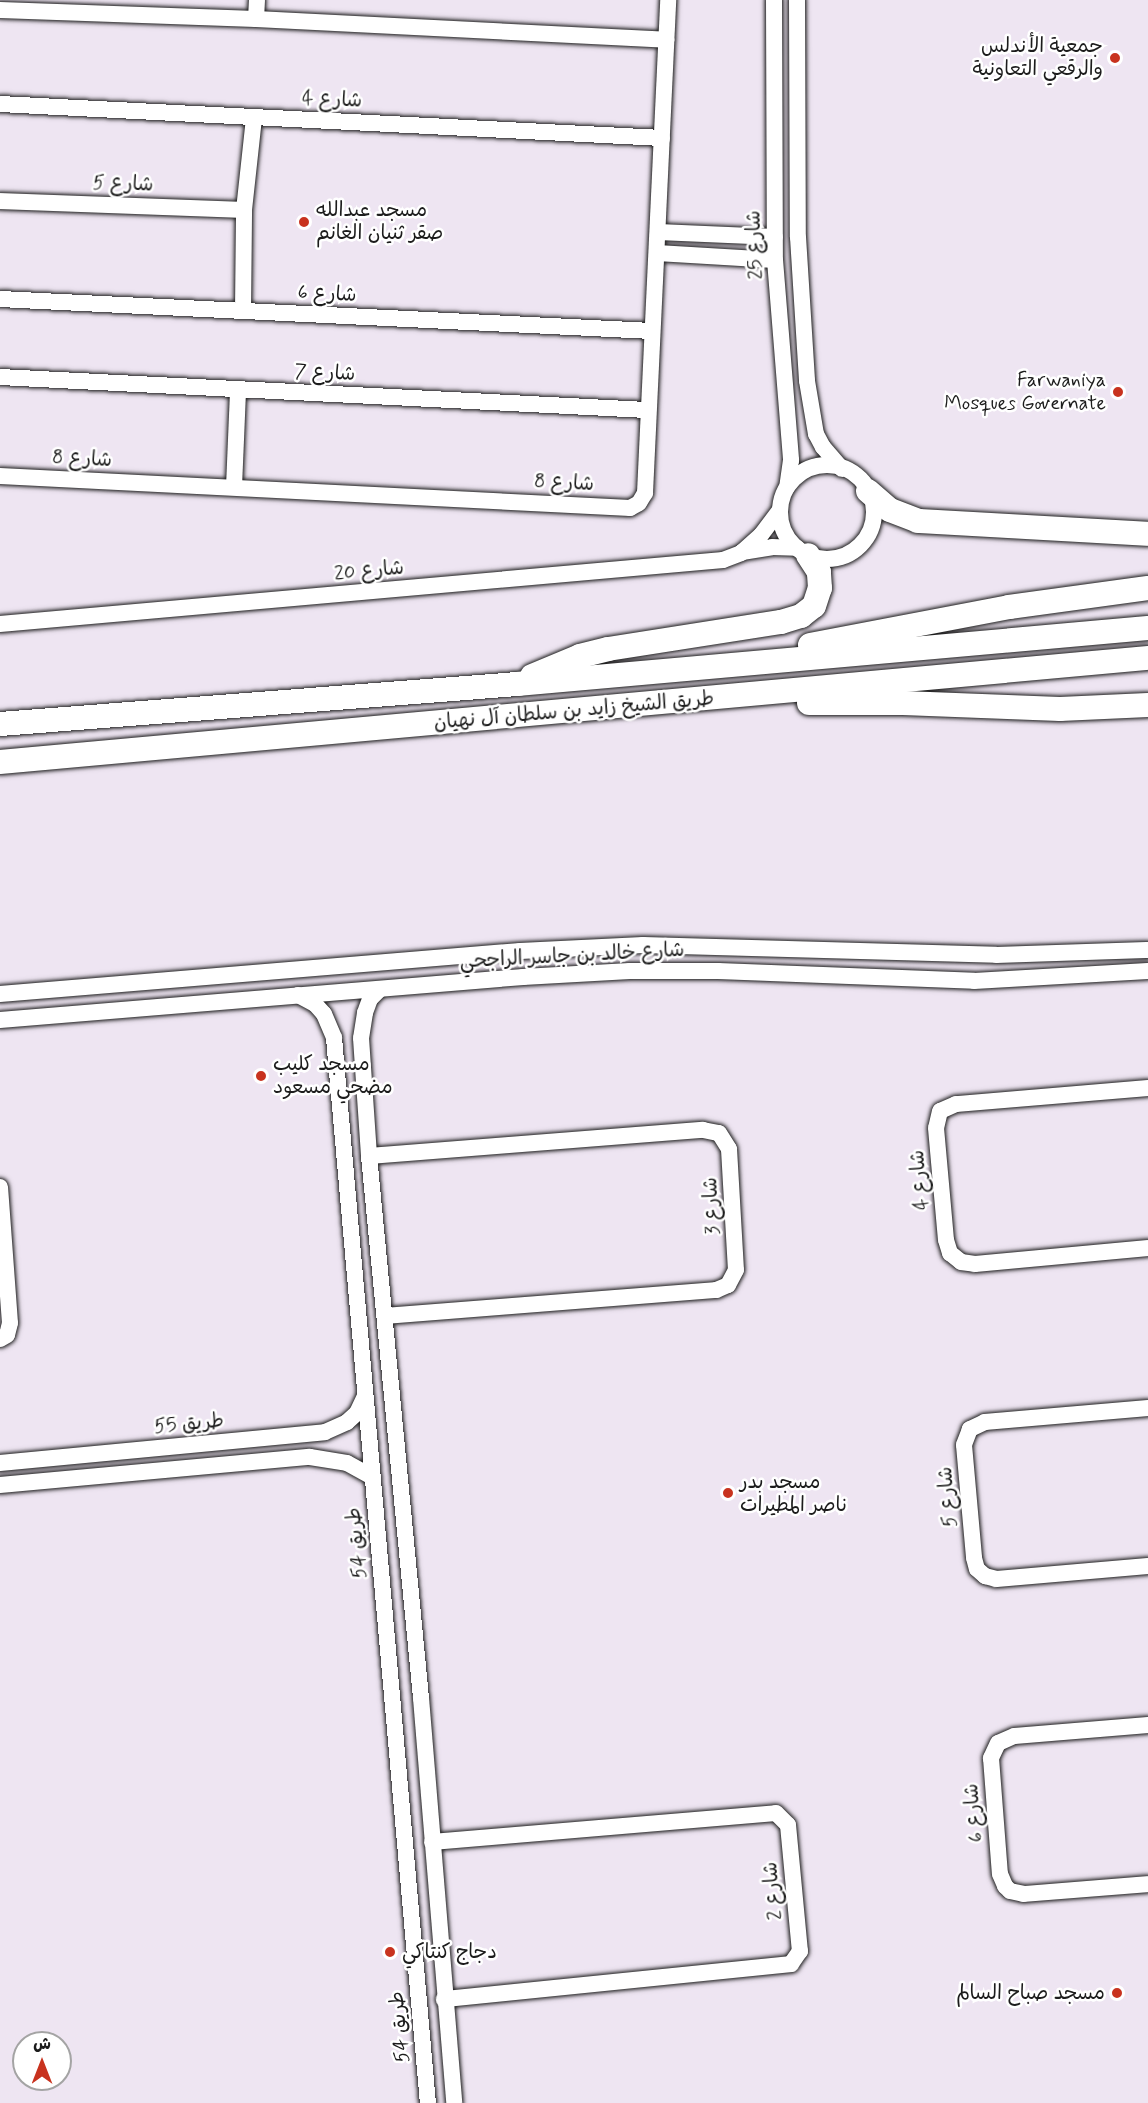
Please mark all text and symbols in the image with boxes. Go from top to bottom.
place label: جمعية الأندلس والرقعي التعاونية [972,34,1103,81]
marker: جمعية الأندلس والرقعي التعاونية [1108,51,1122,65]
street label: شارع 4 [301,87,363,113]
street label: شارع 5 [92,171,154,197]
place label: مسجد عبدالله صقر ثنيان الغانم [316,198,443,245]
street label: شارع 25 [742,210,768,280]
marker: مسجد عبدالله صقر ثنيان الغانم [297,215,311,229]
street label: شارع 6 [297,280,357,308]
street label: شارع 7 [294,359,356,387]
place label: Farwaniya Mosques Governate [944,368,1106,415]
marker: Farwaniya Mosques Governate [1111,385,1125,399]
street label: شارع 8 [51,445,113,473]
street label: شارع 8 [533,469,595,497]
street label: شارع 20 [333,556,405,586]
street label: طريق الشيخ زايد بن سلطان آل نهيان [433,687,715,735]
street label: شارع خالد بن جاسر الراجحي [459,938,685,974]
place label: مسجد كليب مضحي مسعود [273,1052,393,1099]
marker: مسجد كليب مضحي مسعود [254,1069,268,1083]
street label: شارع 4 [905,1149,935,1211]
street label: شارع 3 [699,1177,725,1235]
street label: طريق 55 [153,1409,225,1439]
street label: شارع 5 [933,1466,963,1528]
place label: مسجد بدر ناصر المطيرات [740,1470,848,1517]
marker: مسجد بدر ناصر المطيرات [721,1486,735,1500]
street label: طريق 54 [342,1506,372,1580]
street label: شارع 6 [959,1783,989,1843]
street label: شارع 2 [758,1861,788,1921]
place label: دجاج كنتاكي [402,1940,497,1964]
marker: دجاج كنتاكي [383,1945,397,1959]
place label: مسجد صباح السالم [956,1981,1105,2005]
marker: مسجد صباح السالم [1110,1986,1124,2000]
street label: طريق 54 [385,1990,415,2064]
north arrow [12,2031,72,2091]
text: ش [33,2034,51,2055]

